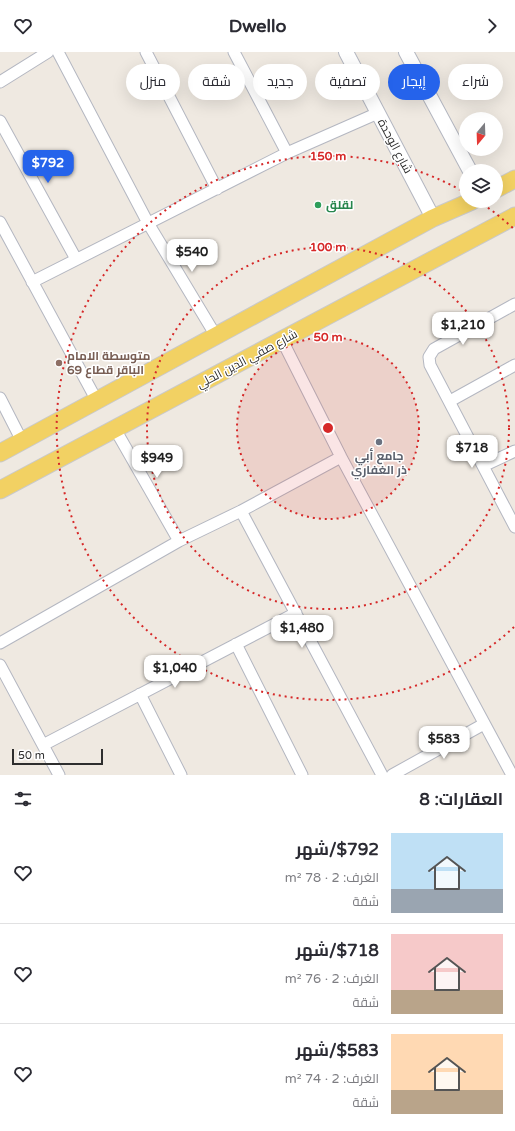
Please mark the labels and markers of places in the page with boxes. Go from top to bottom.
pin: $792 [24,150,72,184]
place label: لقلق [326,198,353,213]
marker: لقلق [313,200,323,210]
pin: $540 [168,239,216,273]
pin: $1,210 [430,312,496,346]
place label: متوسطة الامام الباقر قطاع 69 [67,349,151,379]
marker: متوسطة الامام الباقر قطاع 69 [54,358,64,368]
centre of rings [321,421,335,435]
pin: $718 [448,435,496,469]
marker: جامع أبي ذر الغفاري [374,437,384,447]
pin: $949 [133,445,181,479]
place label: جامع أبي ذر الغفاري [351,448,407,480]
pin: $1,480 [269,615,335,649]
pin: $1,040 [142,655,208,689]
pin: $583 [420,726,468,760]

